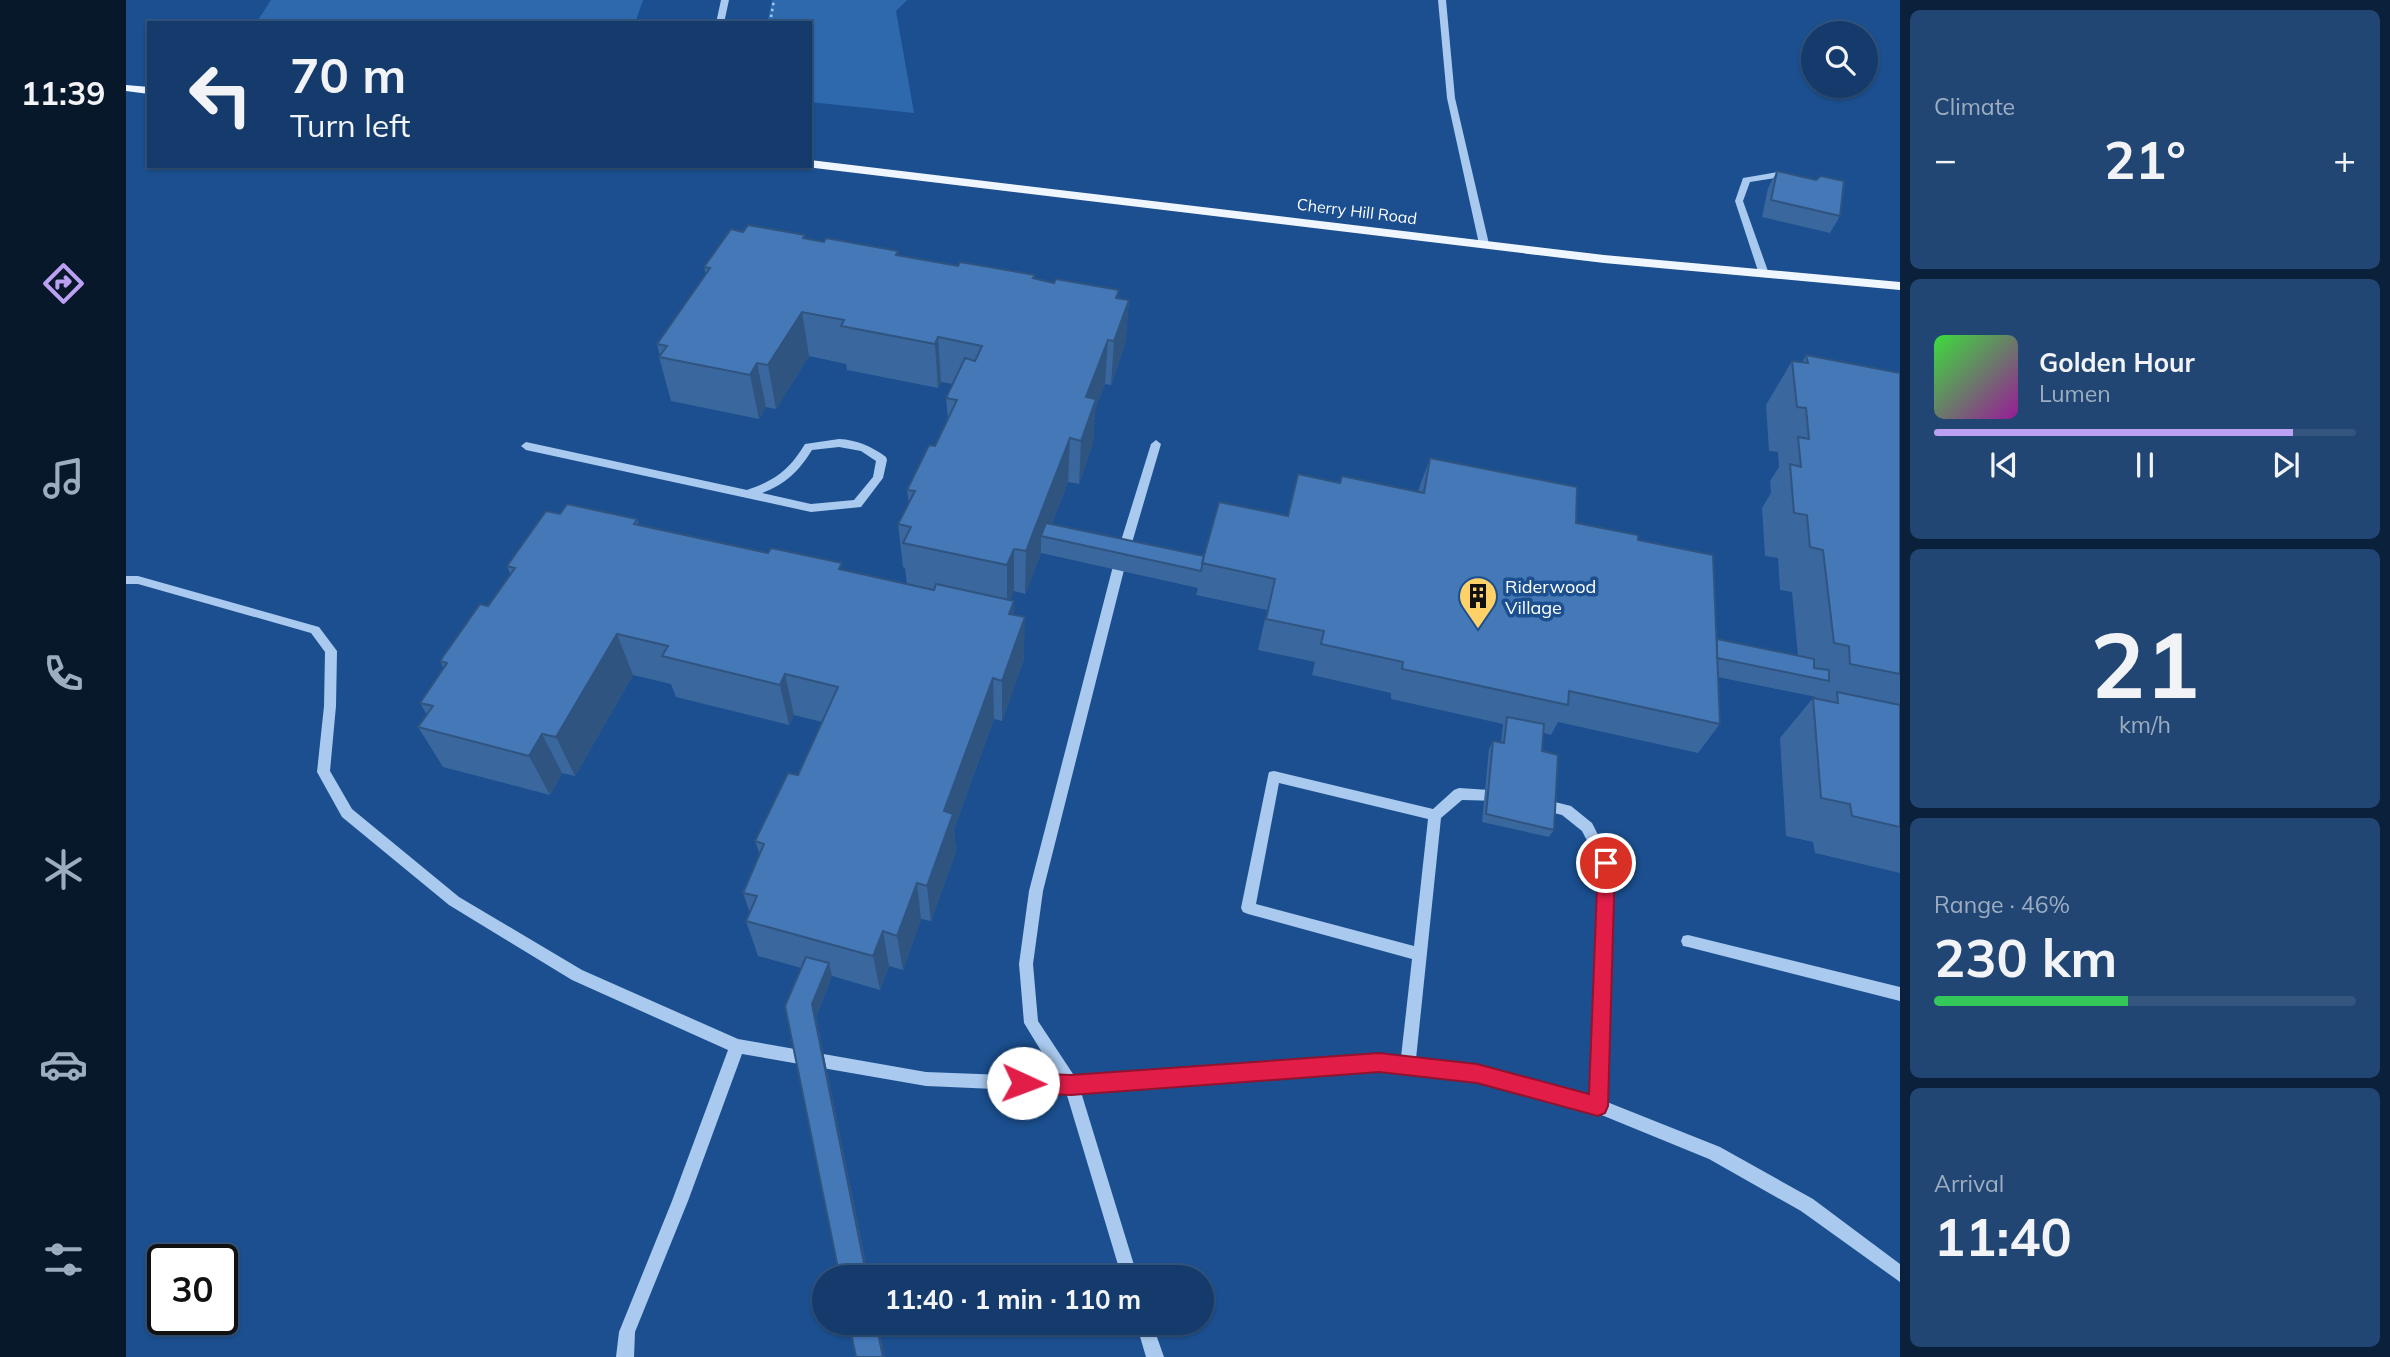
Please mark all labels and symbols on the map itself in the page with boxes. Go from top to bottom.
street label: Cherry Hill Road [1296,194,1418,228]
building icon: Riderwood Village [1457,575,1499,630]
place label: Riderwood Village [1505,575,1596,619]
pin [1576,833,1636,893]
position arrow [986,1046,1060,1120]
speed limit sign: 30 [147,1244,238,1335]

